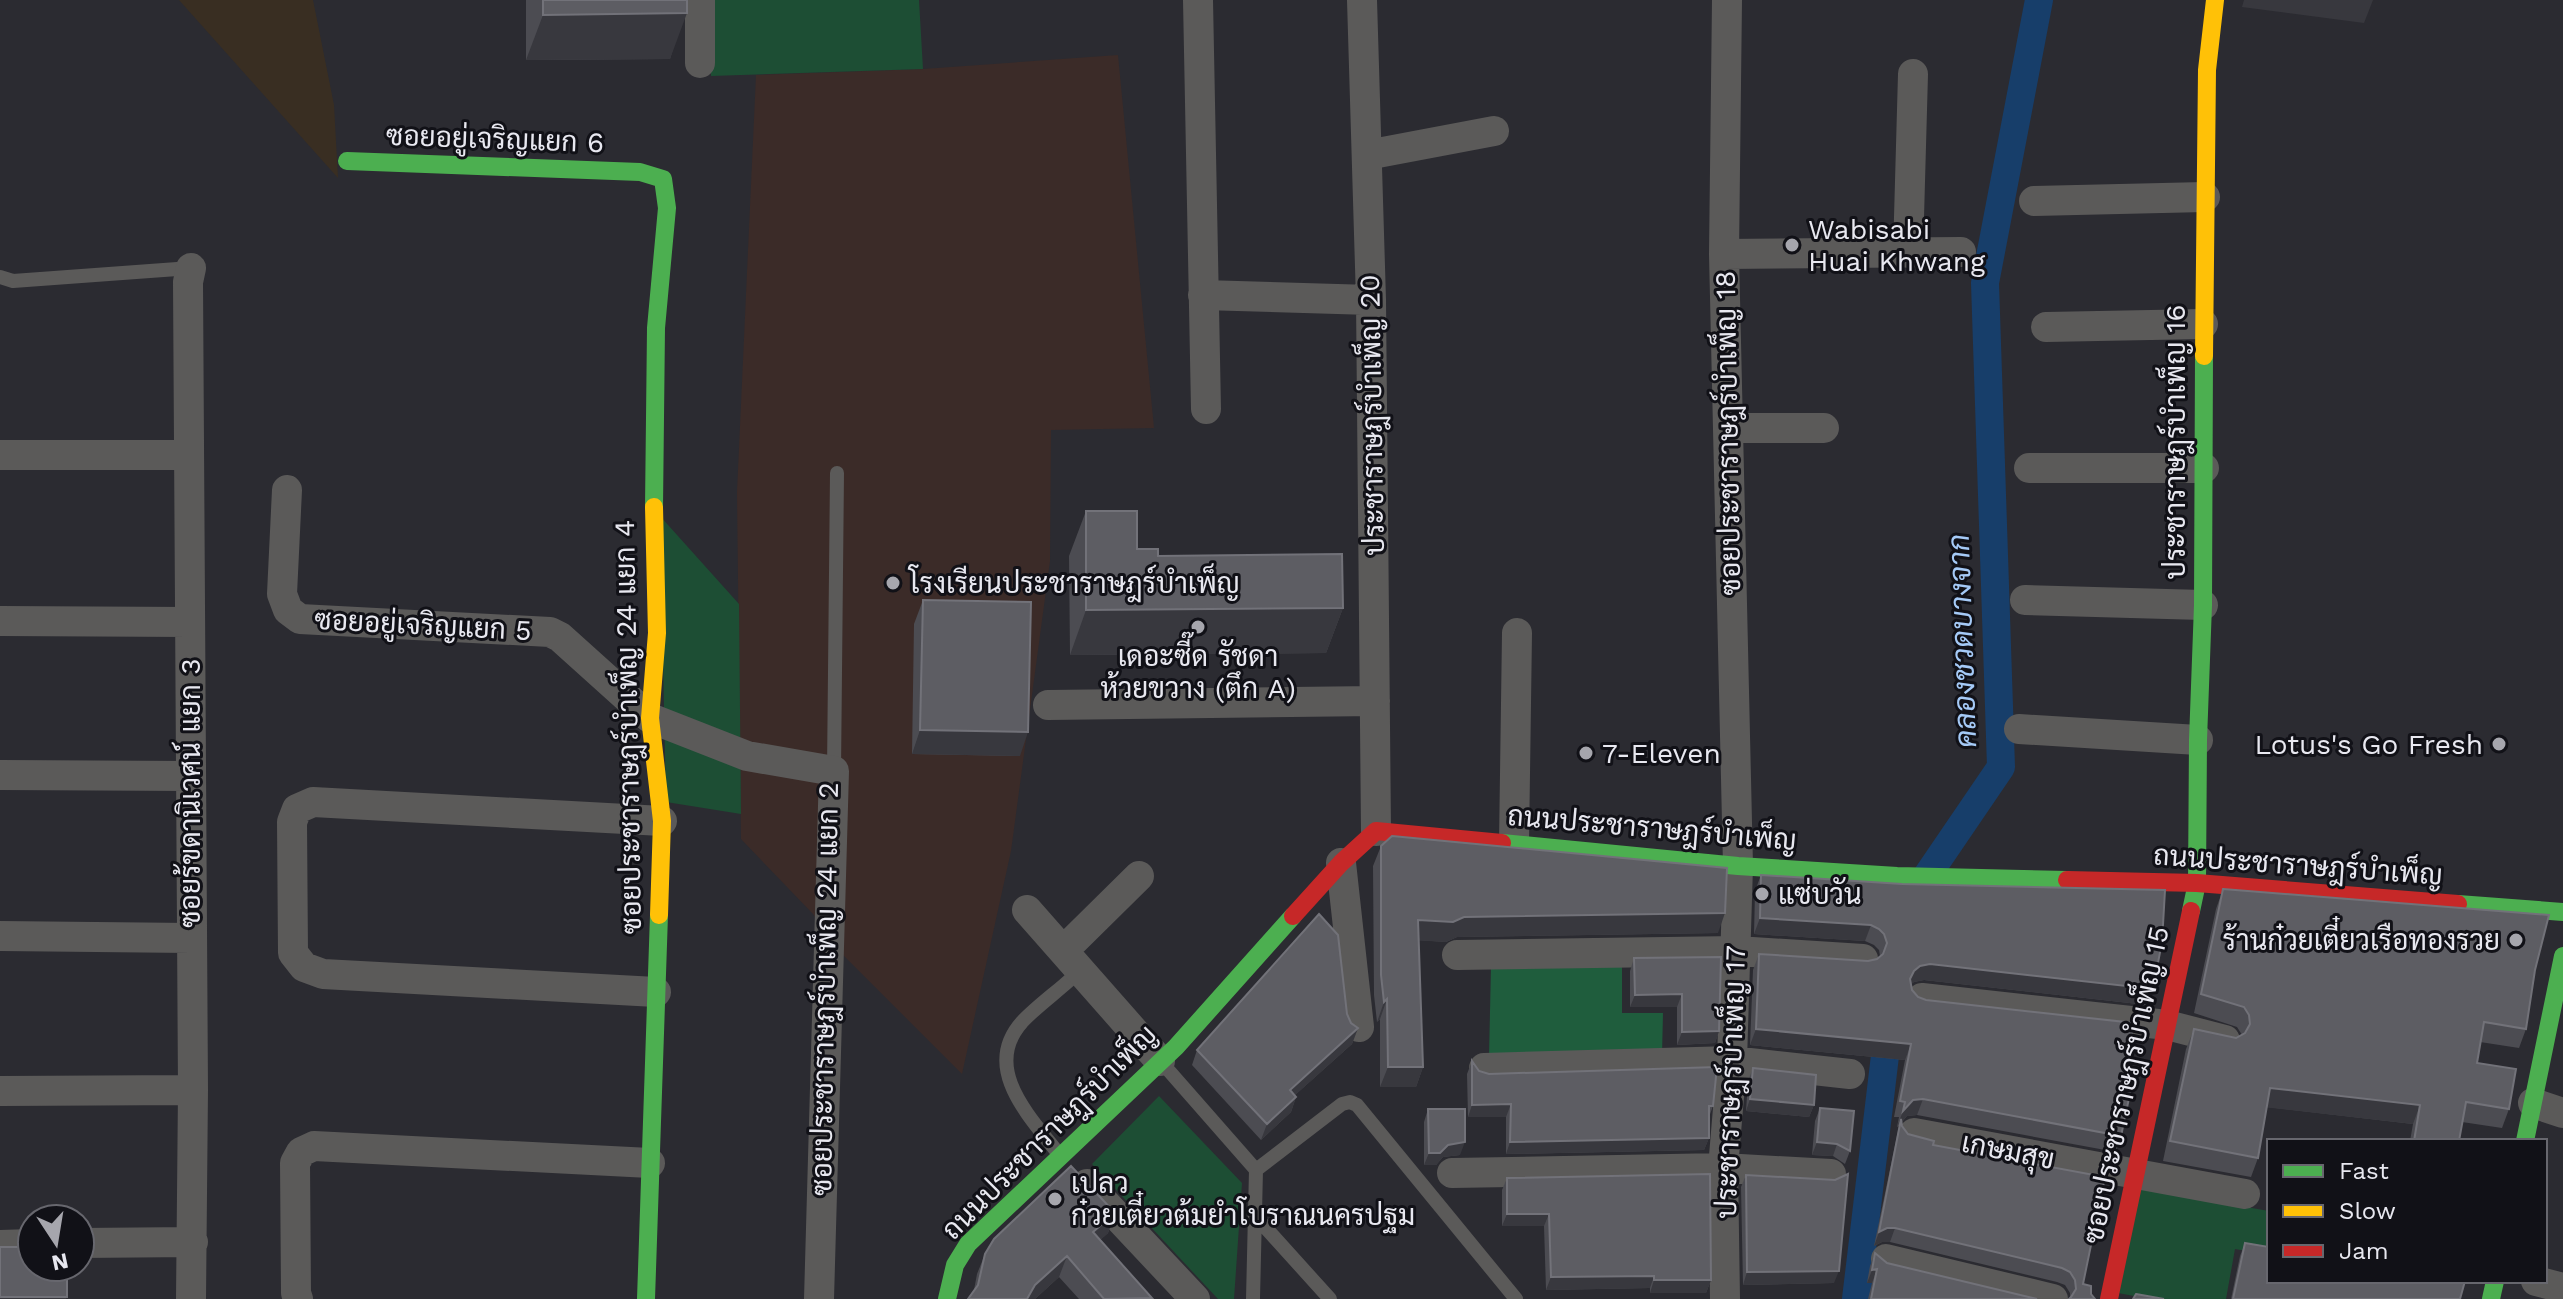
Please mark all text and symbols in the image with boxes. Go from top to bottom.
street label: ซอยอยู่เจริญแยก 6 [385,118,605,162]
place label: Wabisabi Huai Khwang [1808,213,1985,278]
marker: Wabisabi Huai Khwang [1783,236,1801,254]
street label: ซอยประชาราษฎร์บำเพ็ญ 18 [1705,270,1750,596]
street label: ประชาราษฎร์บำเพ็ญ 20 [1349,274,1394,556]
street label: ประชาราษฎร์บำเพ็ญ 16 [2155,305,2195,579]
street label: ซอยประชาราษฎร์บำเพ็ญ 24 แยก 4 [604,520,651,934]
water label: คลองชวดบางจาก [1941,533,1983,749]
place label: โรงเรียนประชาราษฎร์บำเพ็ญ [907,563,1240,603]
marker: โรงเรียนประชาราษฎร์บำเพ็ญ [884,574,902,592]
street label: ซอยอยู่เจริญแยก 5 [313,602,532,650]
marker: เดอะซี๊ด รัชดา ห้วยขวาง (ตึก A) [1189,618,1207,636]
place label: เดอะซี๊ด รัชดา ห้วยขวาง (ตึก A) [1100,631,1296,705]
street label: ซอยร้ขดานิเวศน์ แยก 3 [171,658,207,928]
place label: Lotus's Go Fresh [2254,728,2483,761]
marker: Lotus's Go Fresh [2490,735,2508,753]
place label: 7-Eleven [1602,737,1721,770]
marker: 7-Eleven [1577,744,1595,762]
street label: ซอยประชาราษฎร์บำเพ็ญ 24 แยก 2 [801,782,848,1196]
street label: ถนนประชาราษฎร์บำเพ็ญ [1506,795,1798,860]
street label: ถนนประชาราษฎร์บำเพ็ญ [2152,834,2444,895]
place label: แซ่บวัน [1778,876,1862,911]
marker: แซ่บวัน [1753,885,1771,903]
place label: ร้านก๋วยเตี๋ยวเรือทองรวย [2222,916,2500,957]
street label: ซอยประชาราษฎร์บำเพ็ญ 15 [2072,922,2179,1247]
marker: ร้านก๋วยเตี๋ยวเรือทองรวย [2507,931,2525,949]
street label: ประชาราษฎร์บำเพ็ญ 17 [1706,945,1755,1219]
street label: ถนนประชาราษฎร์บำเพ็ญ [932,1015,1165,1248]
street label: เกษมสุข [1958,1126,2057,1179]
legend [2267,1139,2547,1283]
text: Fast [2339,1157,2389,1185]
place label: เปลว ก๋วยเตี๋ยวต้มยำโบราณนครปฐม [1071,1167,1415,1234]
marker: เปลว ก๋วยเตี๋ยวต้มยำโบราณนครปฐม [1046,1190,1064,1208]
text: Slow [2339,1197,2396,1225]
north arrow [16,1203,96,1283]
text: Jam [2339,1237,2389,1265]
text: N [49,1248,71,1276]

